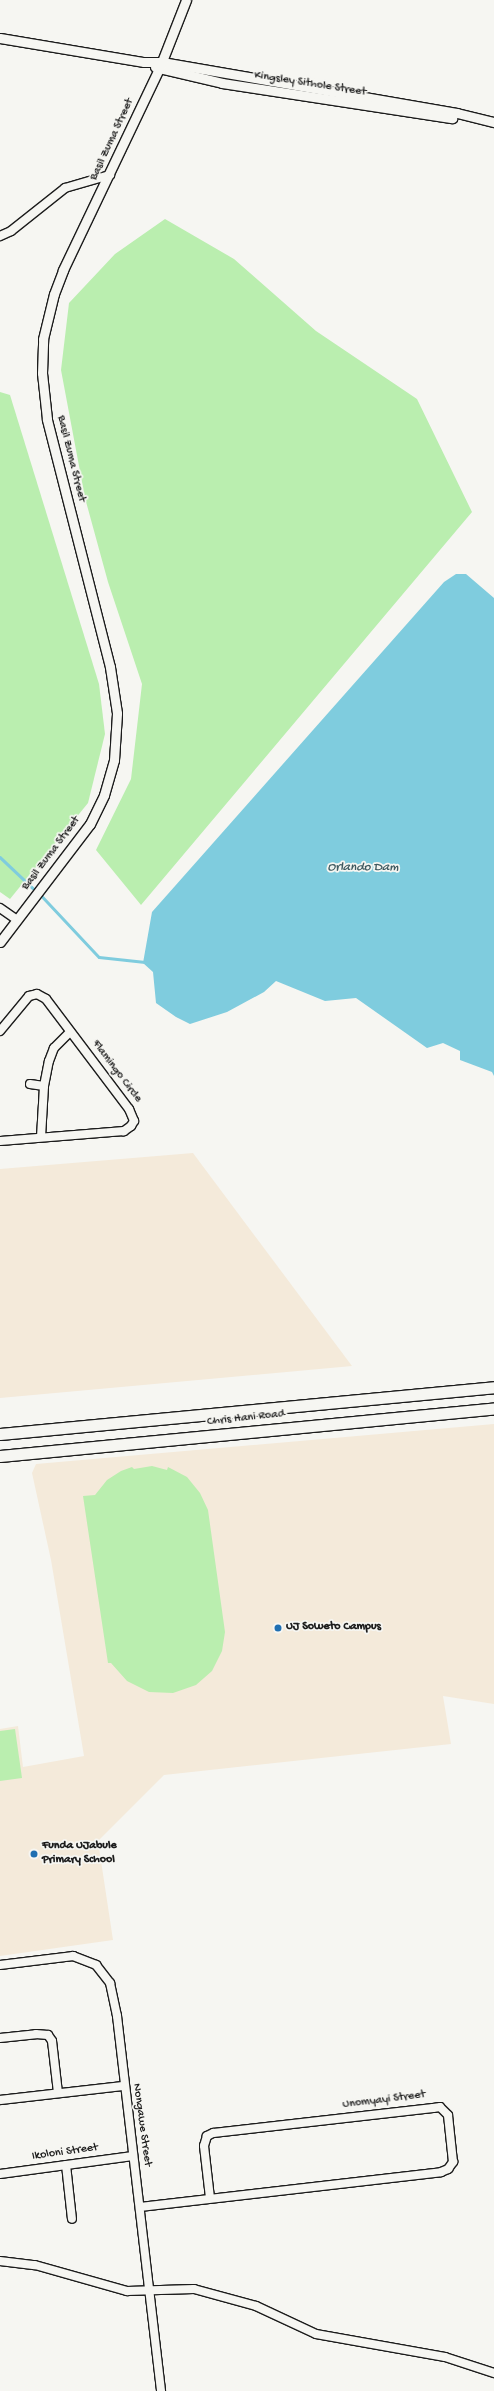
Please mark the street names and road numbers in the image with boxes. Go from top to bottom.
street label: Kingsley Sithole Street [253,69,367,101]
street label: Basil Zuma Street [88,97,138,183]
street label: Basil Zuma Street [52,414,88,504]
street label: Basil Zuma Street [20,814,84,894]
street label: Flamingo Circle [88,1038,144,1106]
street label: Chris Hani Road [206,1408,286,1430]
street label: Nongawe Street [128,2083,154,2167]
street label: Unomyayi Street [342,2089,426,2113]
street label: Ikoloni Street [31,2141,99,2165]

